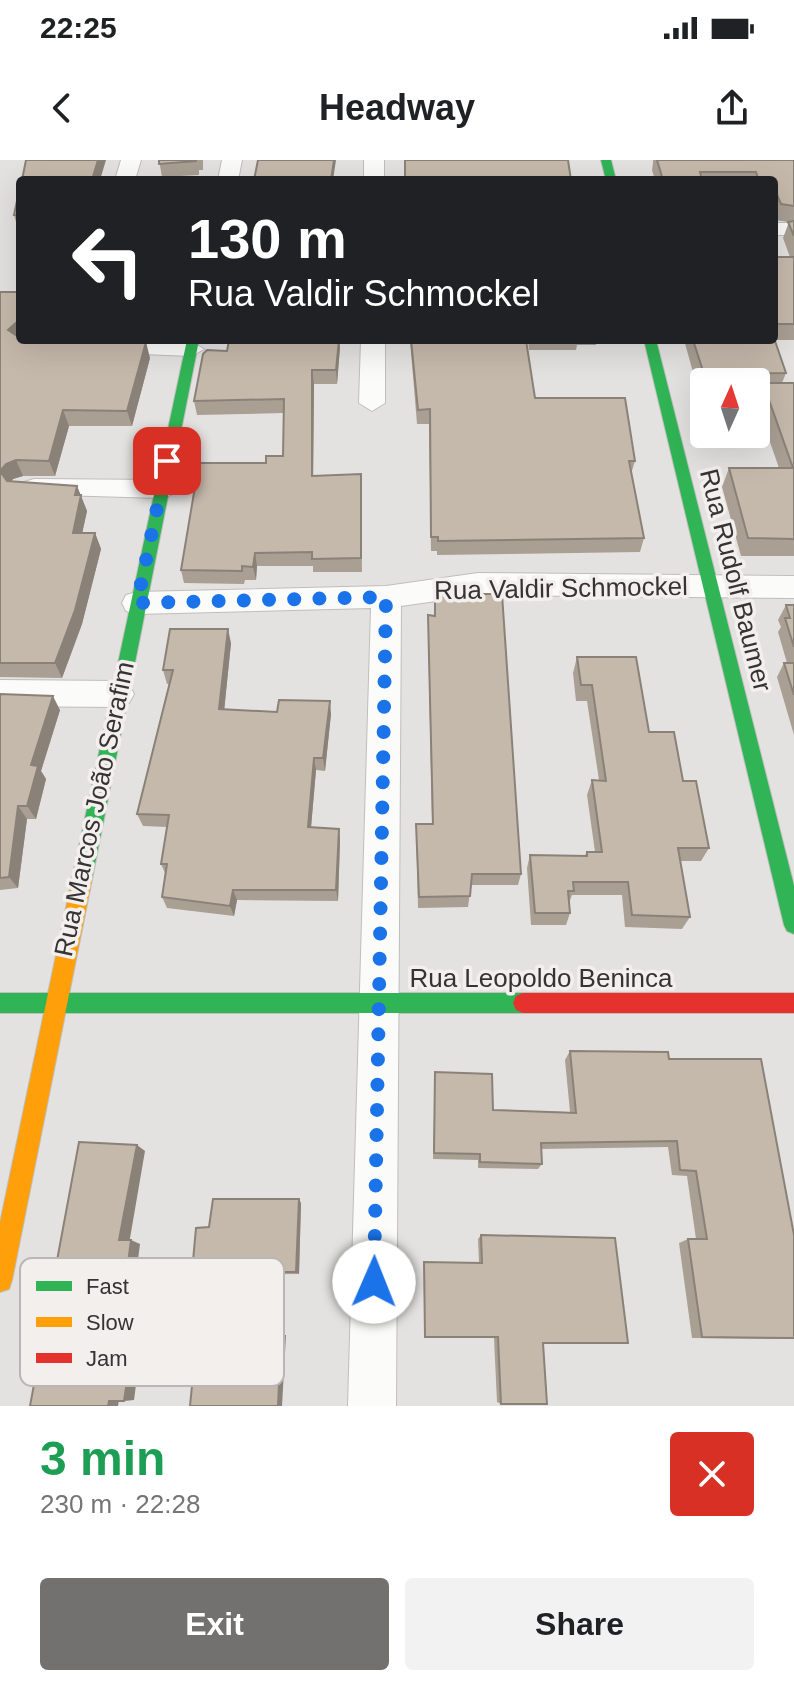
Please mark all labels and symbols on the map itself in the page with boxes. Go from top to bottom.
north arrow [690,368,770,448]
pin [133,427,201,495]
street label: Rua Rudolf Baumer [694,466,778,695]
street label: Rua Valdir Schmockel [434,571,688,605]
street label: Rua Marcos João Serafim [48,659,140,959]
street label: Rua Leopoldo Beninca [409,963,673,993]
position arrow [332,1240,416,1324]
legend [20,1258,284,1386]
text: Fast [86,1274,129,1299]
text: Slow [86,1310,134,1335]
text: Jam [86,1346,128,1371]

